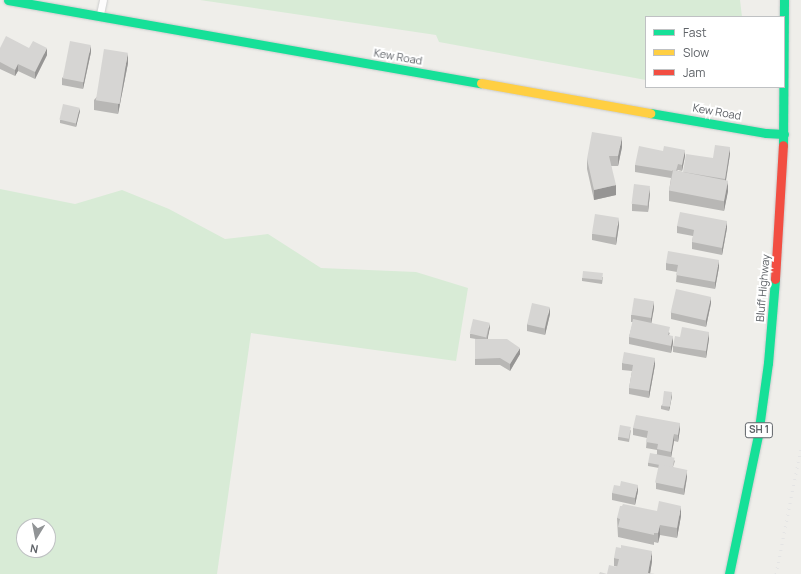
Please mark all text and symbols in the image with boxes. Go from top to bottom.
legend [645,16,785,88]
text: Fast [683,24,707,41]
text: Slow [683,44,709,61]
street label: Kew Road [373,46,423,68]
text: Jam [683,64,705,81]
street label: Kew Road [692,101,742,123]
street label: Bluff Highway [753,253,773,323]
road number: SH 1 [744,422,774,438]
north arrow [16,518,56,558]
text: N [29,541,39,557]

